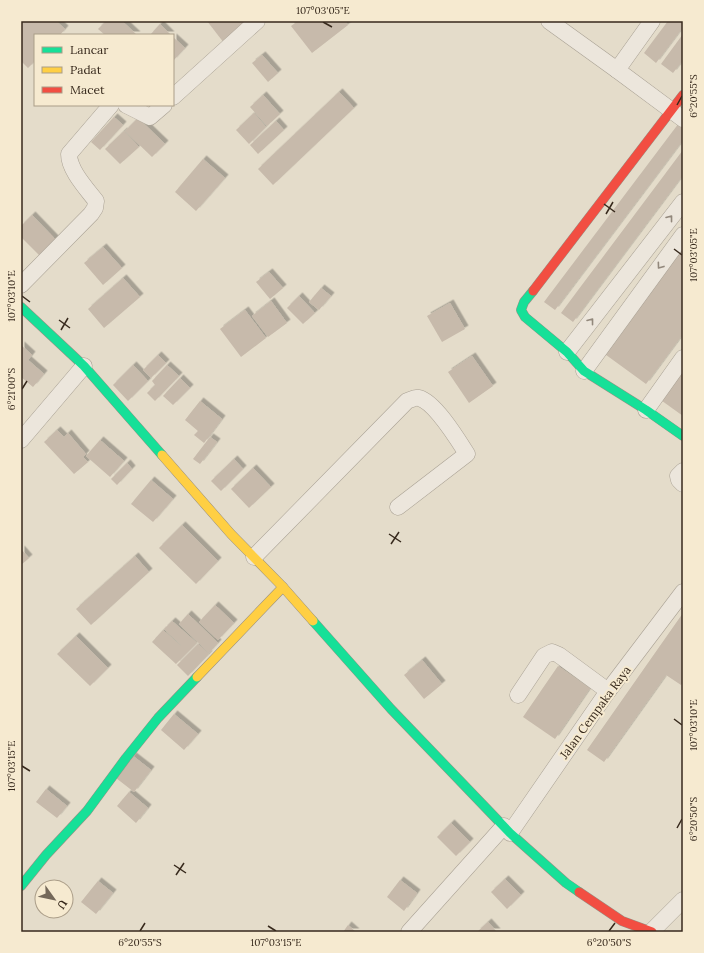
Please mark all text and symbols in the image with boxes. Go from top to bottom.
text: 107°03'05"E [296,4,350,17]
legend [34,34,174,106]
text: Lancar [70,42,109,57]
text: Padat [70,62,102,77]
text: 6°20'55"S [687,74,700,118]
text: Macet [70,82,105,97]
one-way arrow [666,216,673,223]
text: 107°03'05"E [687,228,700,282]
one-way arrow [658,262,665,269]
text: 107°03'10"E [5,270,18,322]
one-way arrow [586,319,593,326]
text: 6°21'00"S [5,367,18,410]
street label: Jalan Cempaka Raya [556,663,634,762]
text: 107°03'10"E [687,699,700,751]
text: 107°03'15"E [5,741,18,791]
text: 6°20'50"S [687,797,700,841]
north arrow [34,879,74,919]
text: U [54,897,71,912]
text: 6°20'55"S [118,936,162,949]
text: 107°03'15"E [251,936,301,949]
text: 6°20'50"S [587,936,631,949]

